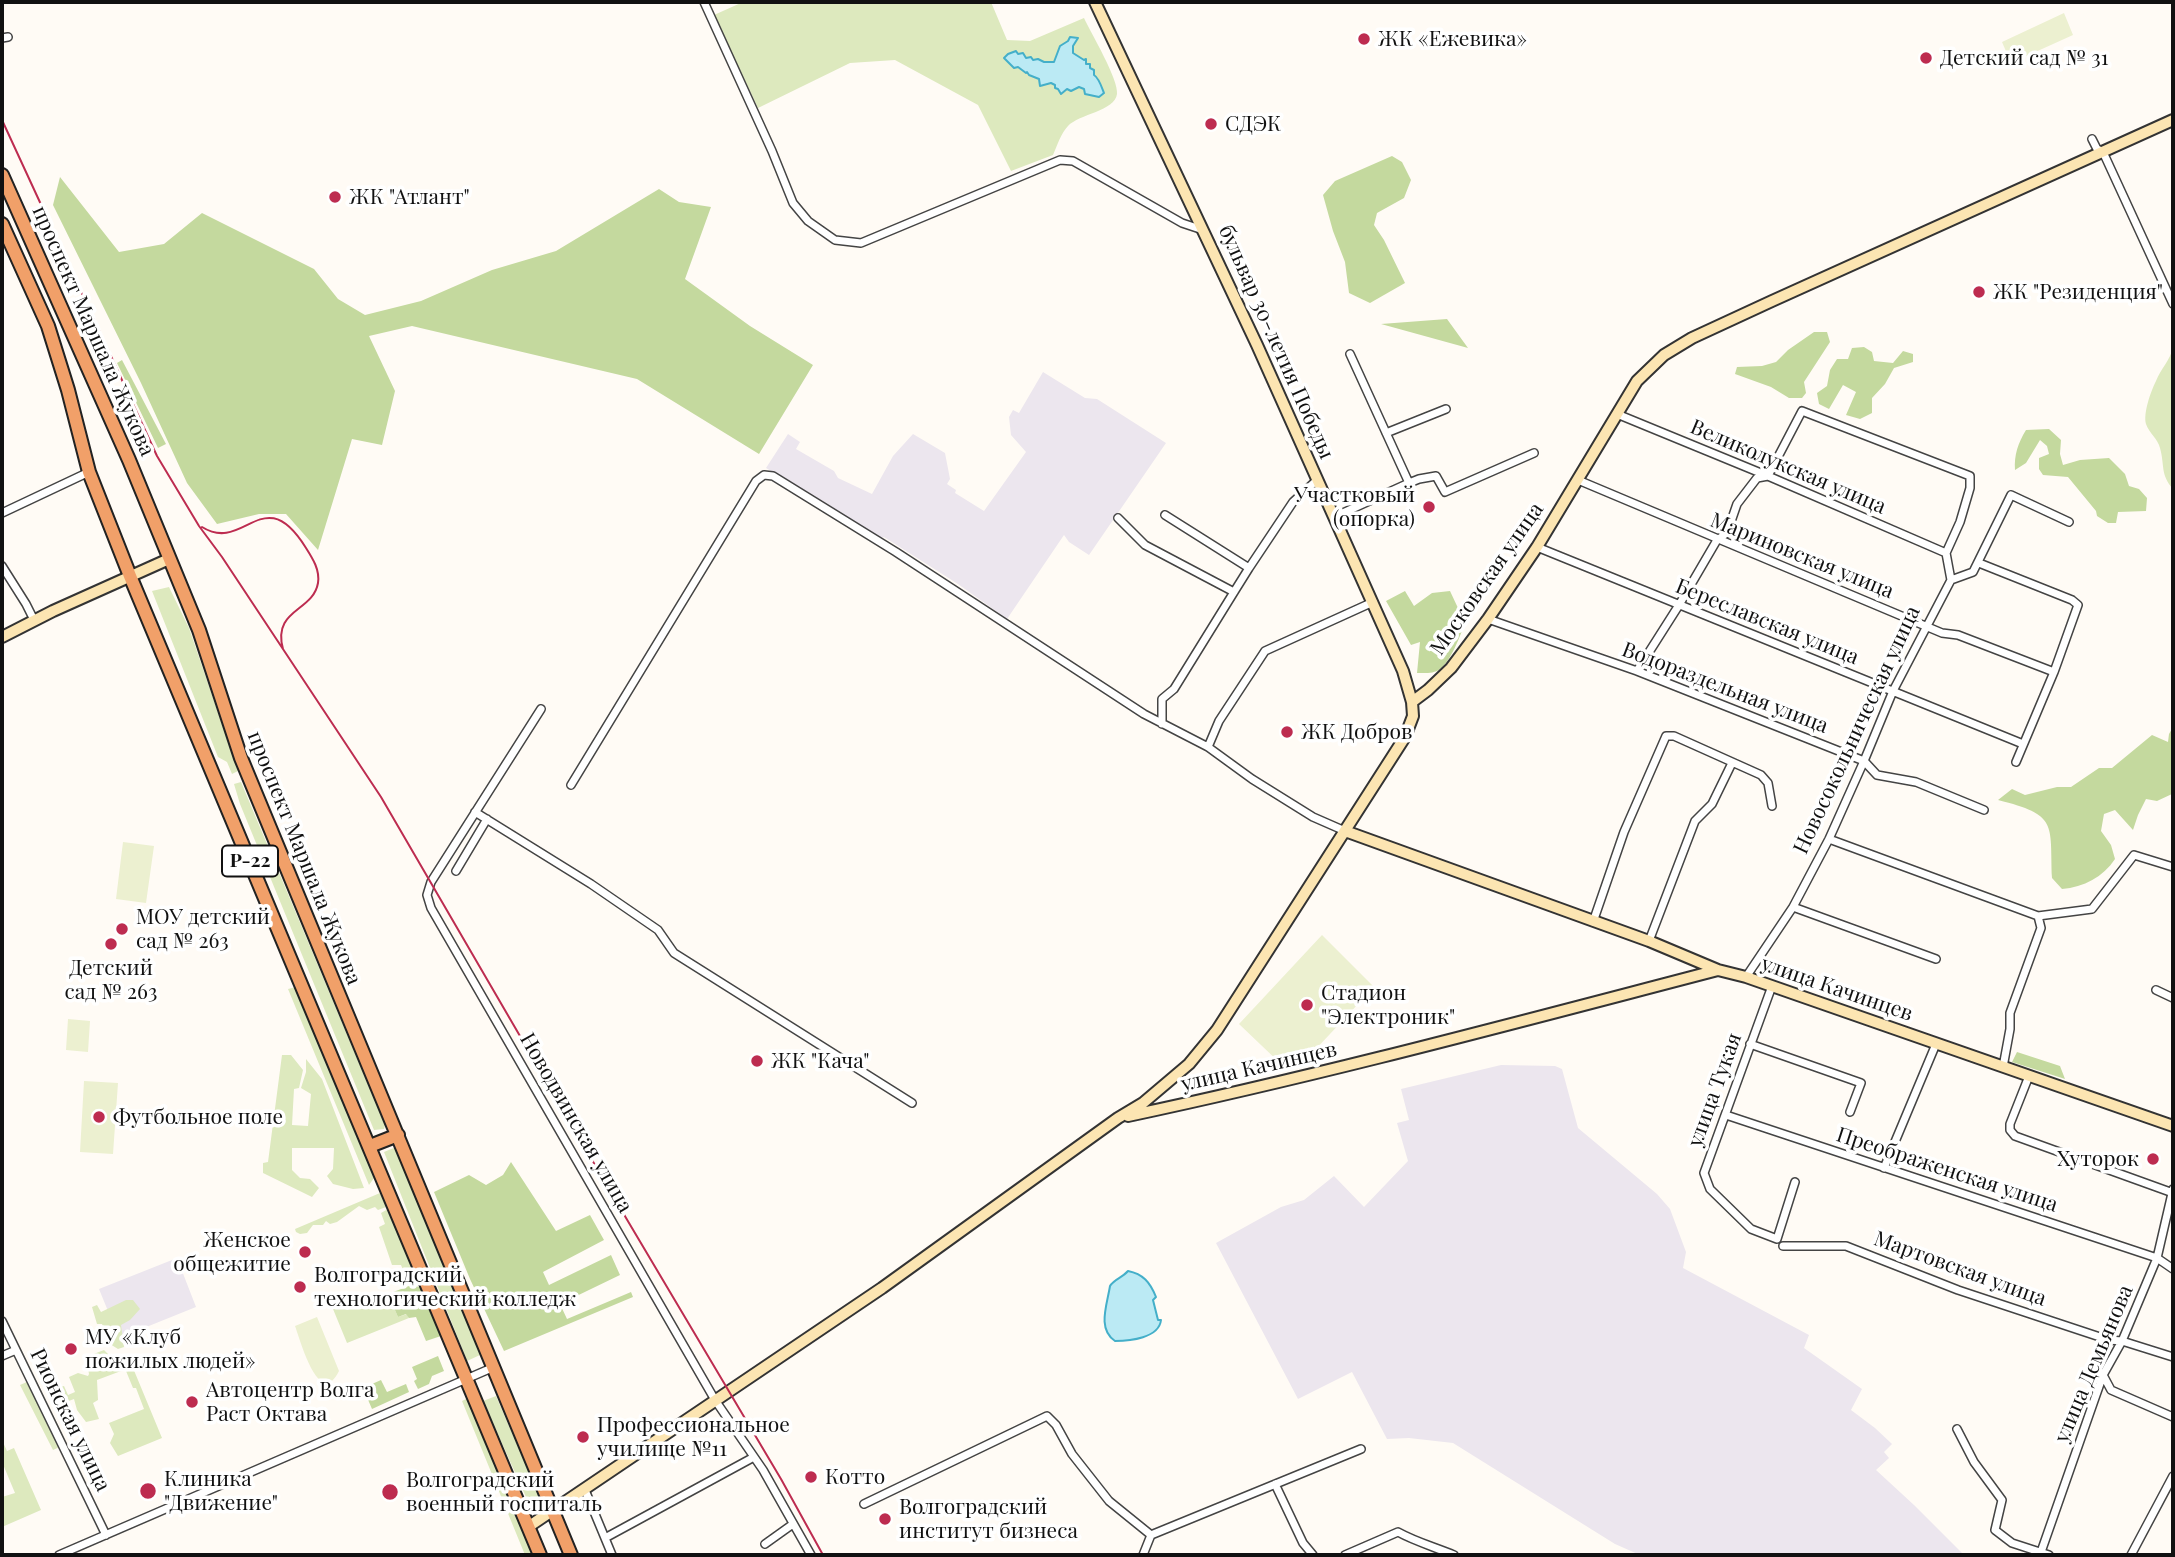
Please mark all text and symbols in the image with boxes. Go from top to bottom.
place label: ЖК «Ежевика» [1378,26,1527,52]
marker: ЖК «Ежевика» [1356,31,1372,47]
place label: Детский сад № 31 [1940,45,2109,71]
marker: Детский сад № 31 [1918,50,1934,66]
place label: СДЭК [1225,111,1281,137]
marker: СДЭК [1203,116,1219,132]
place label: ЖК "Атлант" [349,184,470,210]
marker: ЖК "Атлант" [327,189,343,205]
street label: проспект Маршала Жукова [26,202,160,460]
street label: бульвар 30-летия Победы [1213,221,1339,463]
place label: ЖК "Резиденция" [1993,279,2163,305]
marker: ЖК "Резиденция" [1971,284,1987,300]
street label: Великолукская улица [1686,414,1890,520]
place label: Участковый (опорка) [1294,482,1415,532]
street label: Московская улица [1425,498,1549,660]
marker: Участковый (опорка) [1421,499,1437,515]
street label: Мариновская улица [1707,508,1897,604]
street label: Береславская улица [1672,574,1862,670]
street label: Новосокольническая улица [1788,602,1926,858]
street label: Водораздельная улица [1618,637,1832,739]
place label: ЖК Добров [1301,719,1412,745]
marker: ЖК Добров [1279,724,1295,740]
street label: проспект Маршала Жукова [242,728,366,988]
road number: Р-22 [222,846,278,876]
place label: МОУ детский сад № 263 [136,904,270,954]
marker: МОУ детский сад № 263 [114,921,130,937]
marker: Детский сад № 263 [103,936,119,952]
street label: улица Качинцев [1758,951,1916,1027]
place label: Детский сад № 263 [65,955,157,1005]
place label: Стадион "Электроник" [1321,980,1455,1030]
marker: Стадион "Электроник" [1299,997,1315,1013]
street label: Новодвинская улица [514,1029,638,1217]
street label: улица Тукая [1683,1030,1747,1150]
street label: улица Качинцев [1179,1037,1339,1097]
place label: ЖК "Кача" [771,1048,869,1074]
marker: ЖК "Кача" [749,1053,765,1069]
place label: Футбольное поле [113,1104,283,1130]
marker: Футбольное поле [91,1109,107,1125]
street label: Преображенская улица [1833,1122,2061,1218]
place label: Хуторок [2057,1146,2139,1172]
marker: Хуторок [2145,1151,2161,1167]
street label: Мартовская улица [1870,1226,2050,1312]
place label: Женское общежитие [173,1227,291,1277]
marker: Женское общежитие [297,1244,313,1260]
place label: Волгоградский технологический колледж [314,1262,576,1312]
marker: Волгоградский технологический колледж [292,1279,308,1295]
street label: улица Демьянова [2049,1281,2139,1447]
place label: МУ «Клуб пожилых людей» [85,1324,256,1374]
marker: МУ «Клуб пожилых людей» [63,1341,79,1357]
street label: Рионская улица [25,1345,115,1495]
place label: Автоцентр Волга Раст Октава [206,1377,374,1427]
marker: Автоцентр Волга Раст Октава [184,1394,200,1410]
place label: Профессиональное училище №11 [597,1412,790,1462]
marker: Профессиональное училище №11 [575,1429,591,1445]
place label: Котто [825,1464,885,1490]
place label: Клиника "Движение" [164,1466,278,1516]
place label: Волгоградский военный госпиталь [406,1467,602,1517]
marker: Котто [803,1469,819,1485]
marker: Клиника "Движение" [138,1481,158,1501]
marker: Волгоградский военный госпиталь [380,1482,400,1502]
place label: Волгоградский институт бизнеса [899,1494,1078,1544]
marker: Волгоградский институт бизнеса [877,1511,893,1527]

